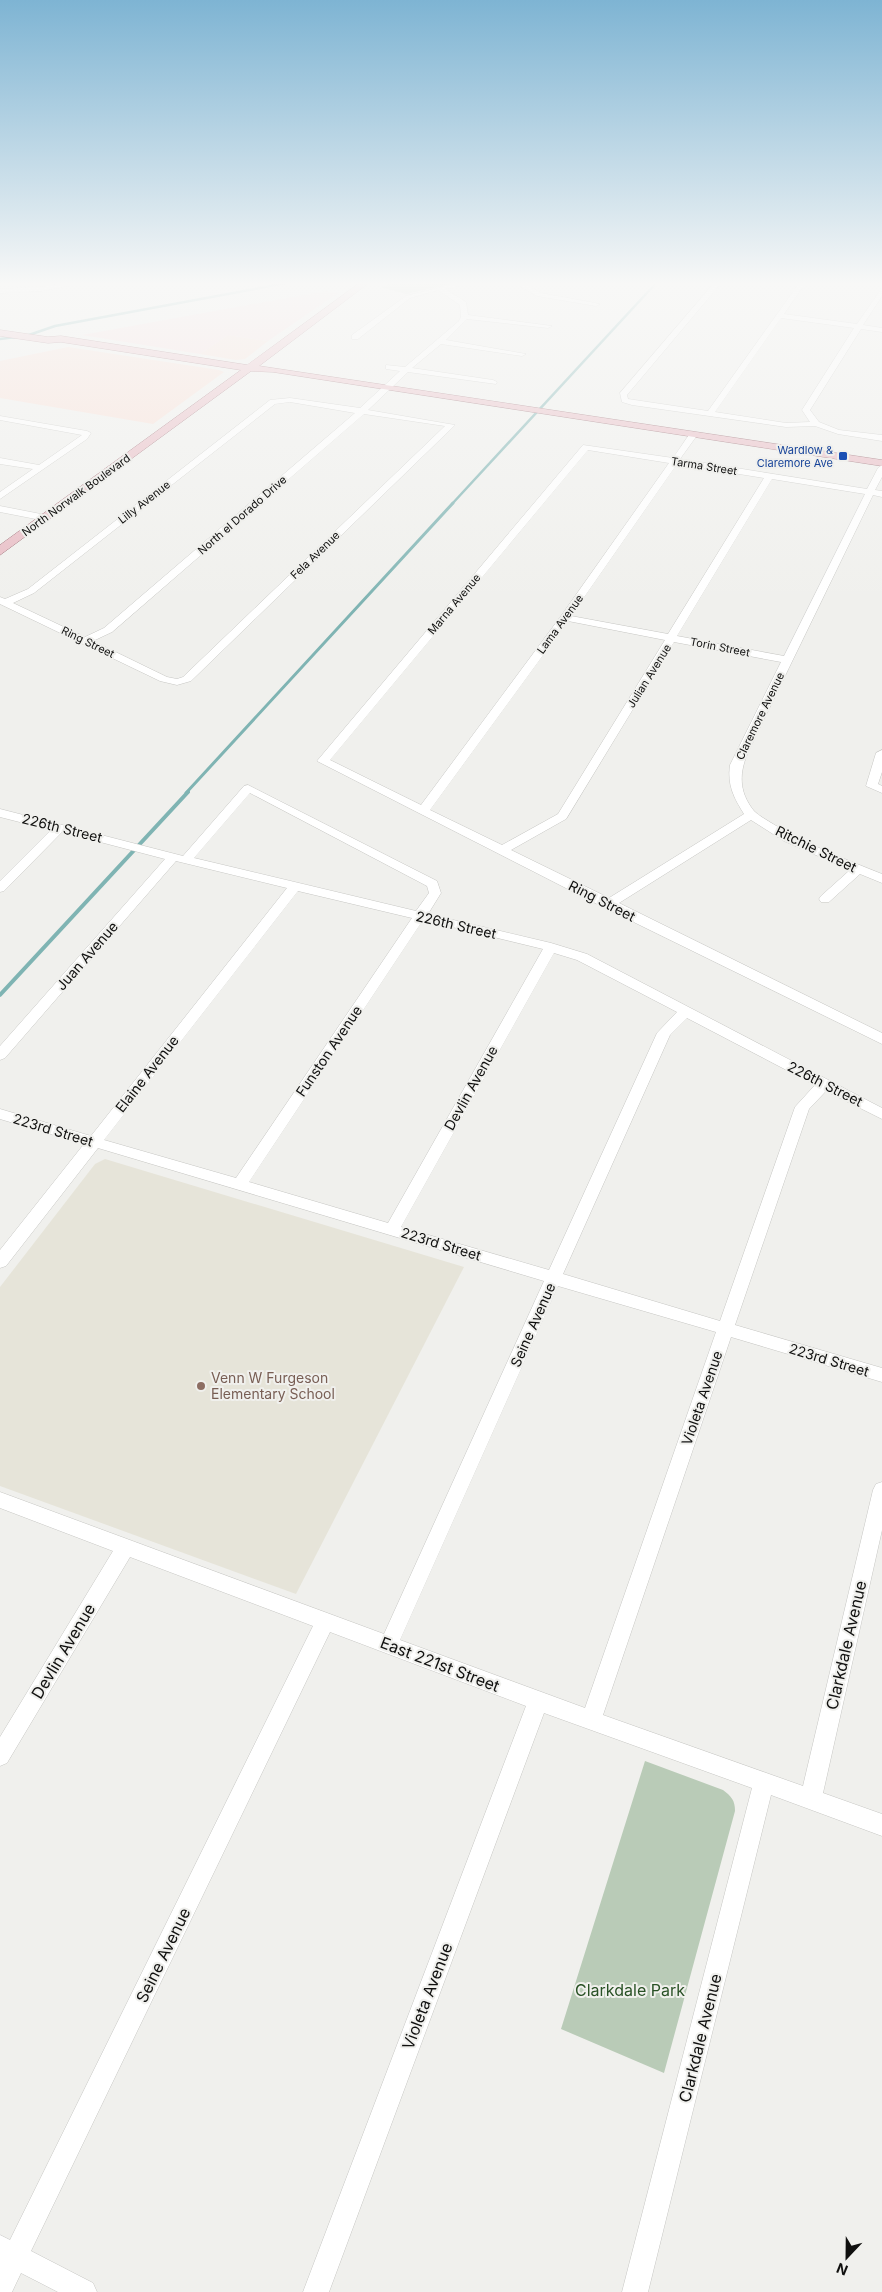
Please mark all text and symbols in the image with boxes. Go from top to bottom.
place label: Wardlow & Claremore Ave [757,443,833,470]
marker: Wardlow & Claremore Ave [837,450,849,462]
street label: North Norwalk Boulevard [19,451,133,539]
street label: Tarma Street [670,454,738,478]
street label: North el Dorado Drive [195,473,289,557]
street label: Lilly Avenue [115,477,173,527]
street label: Fela Avenue [287,528,343,582]
street label: Marna Avenue [425,571,483,637]
street label: Lama Avenue [534,592,586,656]
street label: Ring Street [59,623,117,661]
street label: Torin Street [689,634,751,660]
street label: Julian Avenue [624,642,674,710]
street label: Claremore Avenue [733,670,787,762]
street label: 226th Street [20,809,104,846]
street label: Ritchie Street [773,822,860,876]
street label: Ring Street [566,876,639,925]
street label: 226th Street [414,907,498,942]
street label: Juan Avenue [52,918,121,994]
street label: Funston Avenue [292,1002,365,1099]
street label: Elaine Avenue [111,1032,182,1115]
street label: Devlin Avenue [440,1042,501,1133]
street label: 226th Street [785,1057,866,1110]
street label: 223rd Street [11,1109,96,1150]
street label: 223rd Street [399,1223,484,1264]
street label: Seine Avenue [506,1280,559,1369]
street label: 223rd Street [787,1339,872,1380]
street label: Violeta Avenue [677,1348,726,1447]
place label: Venn W Furgeson Elementary School [211,1369,335,1402]
marker: Venn W Furgeson Elementary School [195,1380,207,1392]
street label: Clarkdale Avenue [821,1578,871,1712]
street label: Devlin Avenue [27,1600,99,1702]
street label: East 221st Street [378,1632,502,1696]
street label: Seine Avenue [131,1904,195,2006]
street label: Violeta Avenue [397,1940,457,2052]
street label: Clarkdale Avenue [674,1972,726,2104]
park label: Clarkdale Park [575,1980,685,2000]
north arrow [822,2232,872,2282]
text: N [834,2260,850,2279]

